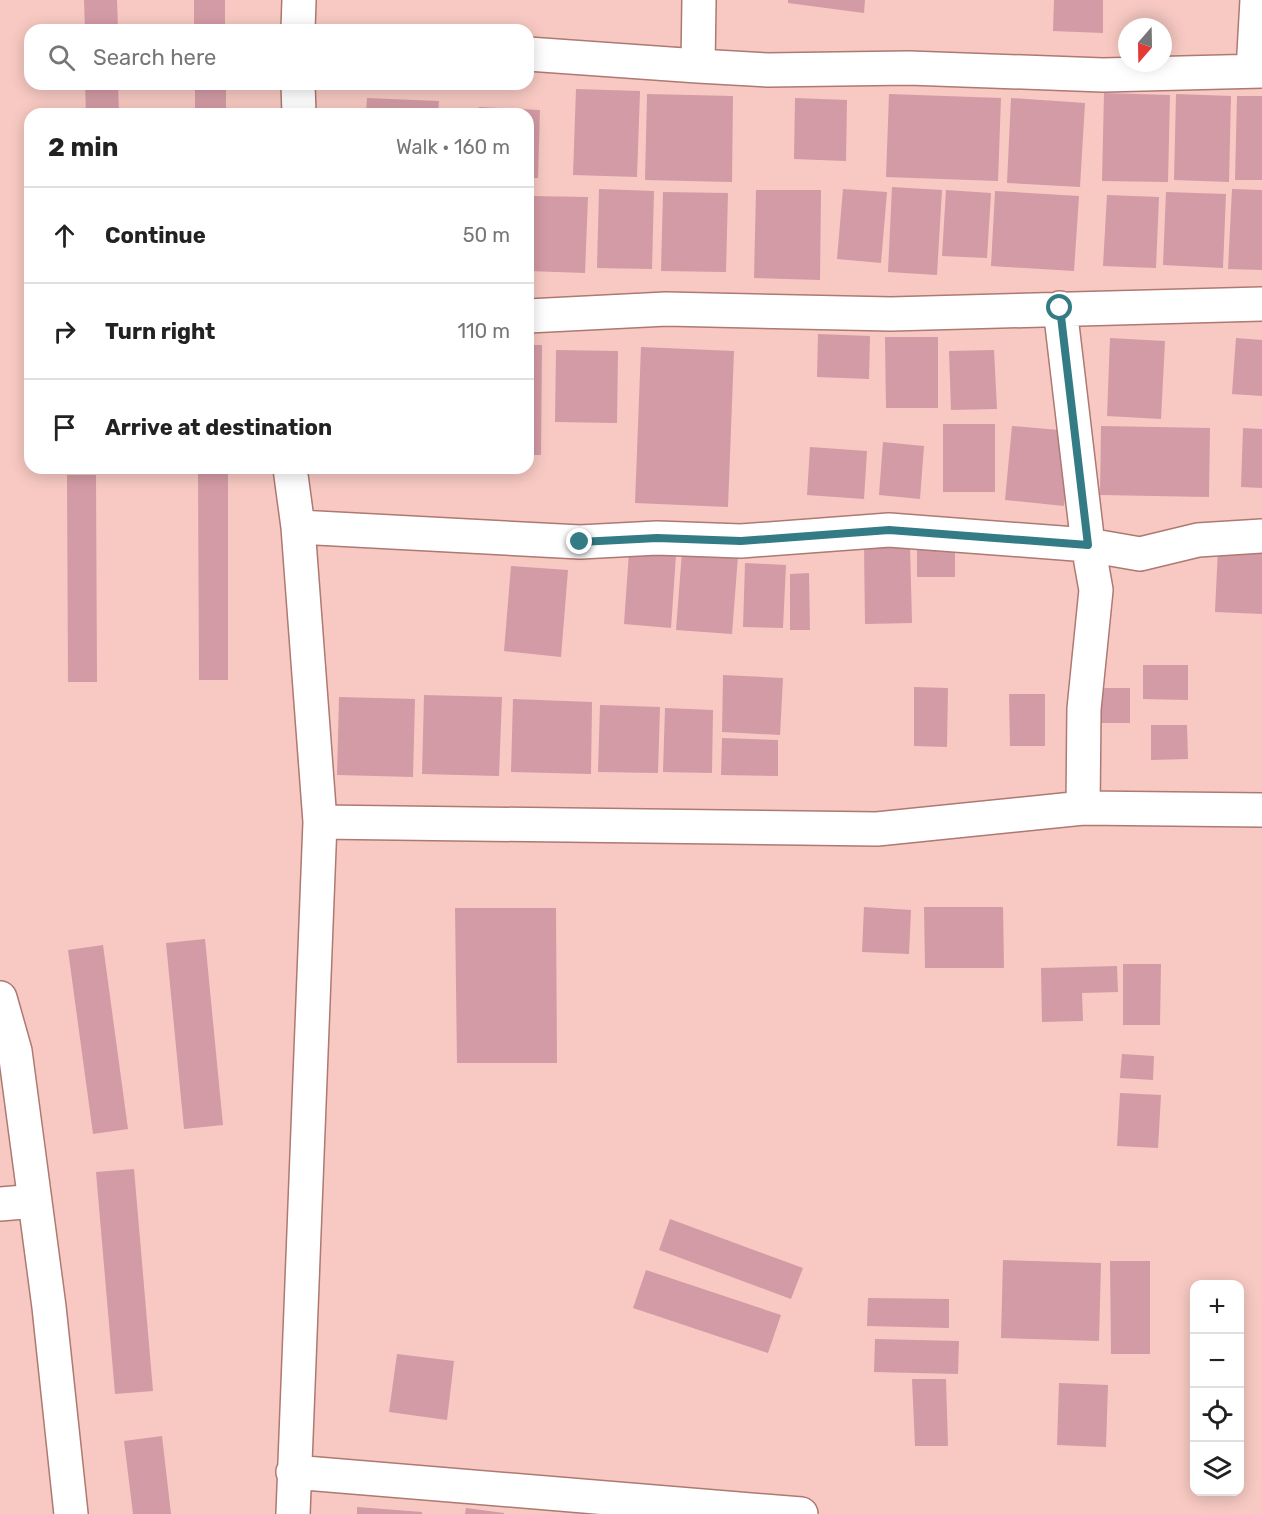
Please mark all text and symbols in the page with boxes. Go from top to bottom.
north arrow [1118,18,1172,72]
search box [24,24,534,90]
icon: search [45,41,78,74]
text: Search here [93,44,216,71]
text: 2 min [48,132,118,163]
text: Walk · 160 m [396,135,510,159]
icon: ahead [48,219,81,252]
text: Continue [105,222,206,249]
text: 50 m [463,223,510,247]
route start [1046,294,1072,320]
icon: right [48,315,81,348]
text: Turn right [105,318,215,345]
text: 110 m [458,319,510,343]
icon: arrive [48,411,81,444]
text: Arrive at destination [105,414,332,441]
route end [566,528,592,554]
map controls [1190,1280,1244,1496]
button: + [1190,1280,1244,1334]
button: − [1190,1334,1244,1388]
button: locate [1190,1388,1244,1442]
button: layers [1190,1442,1244,1496]

